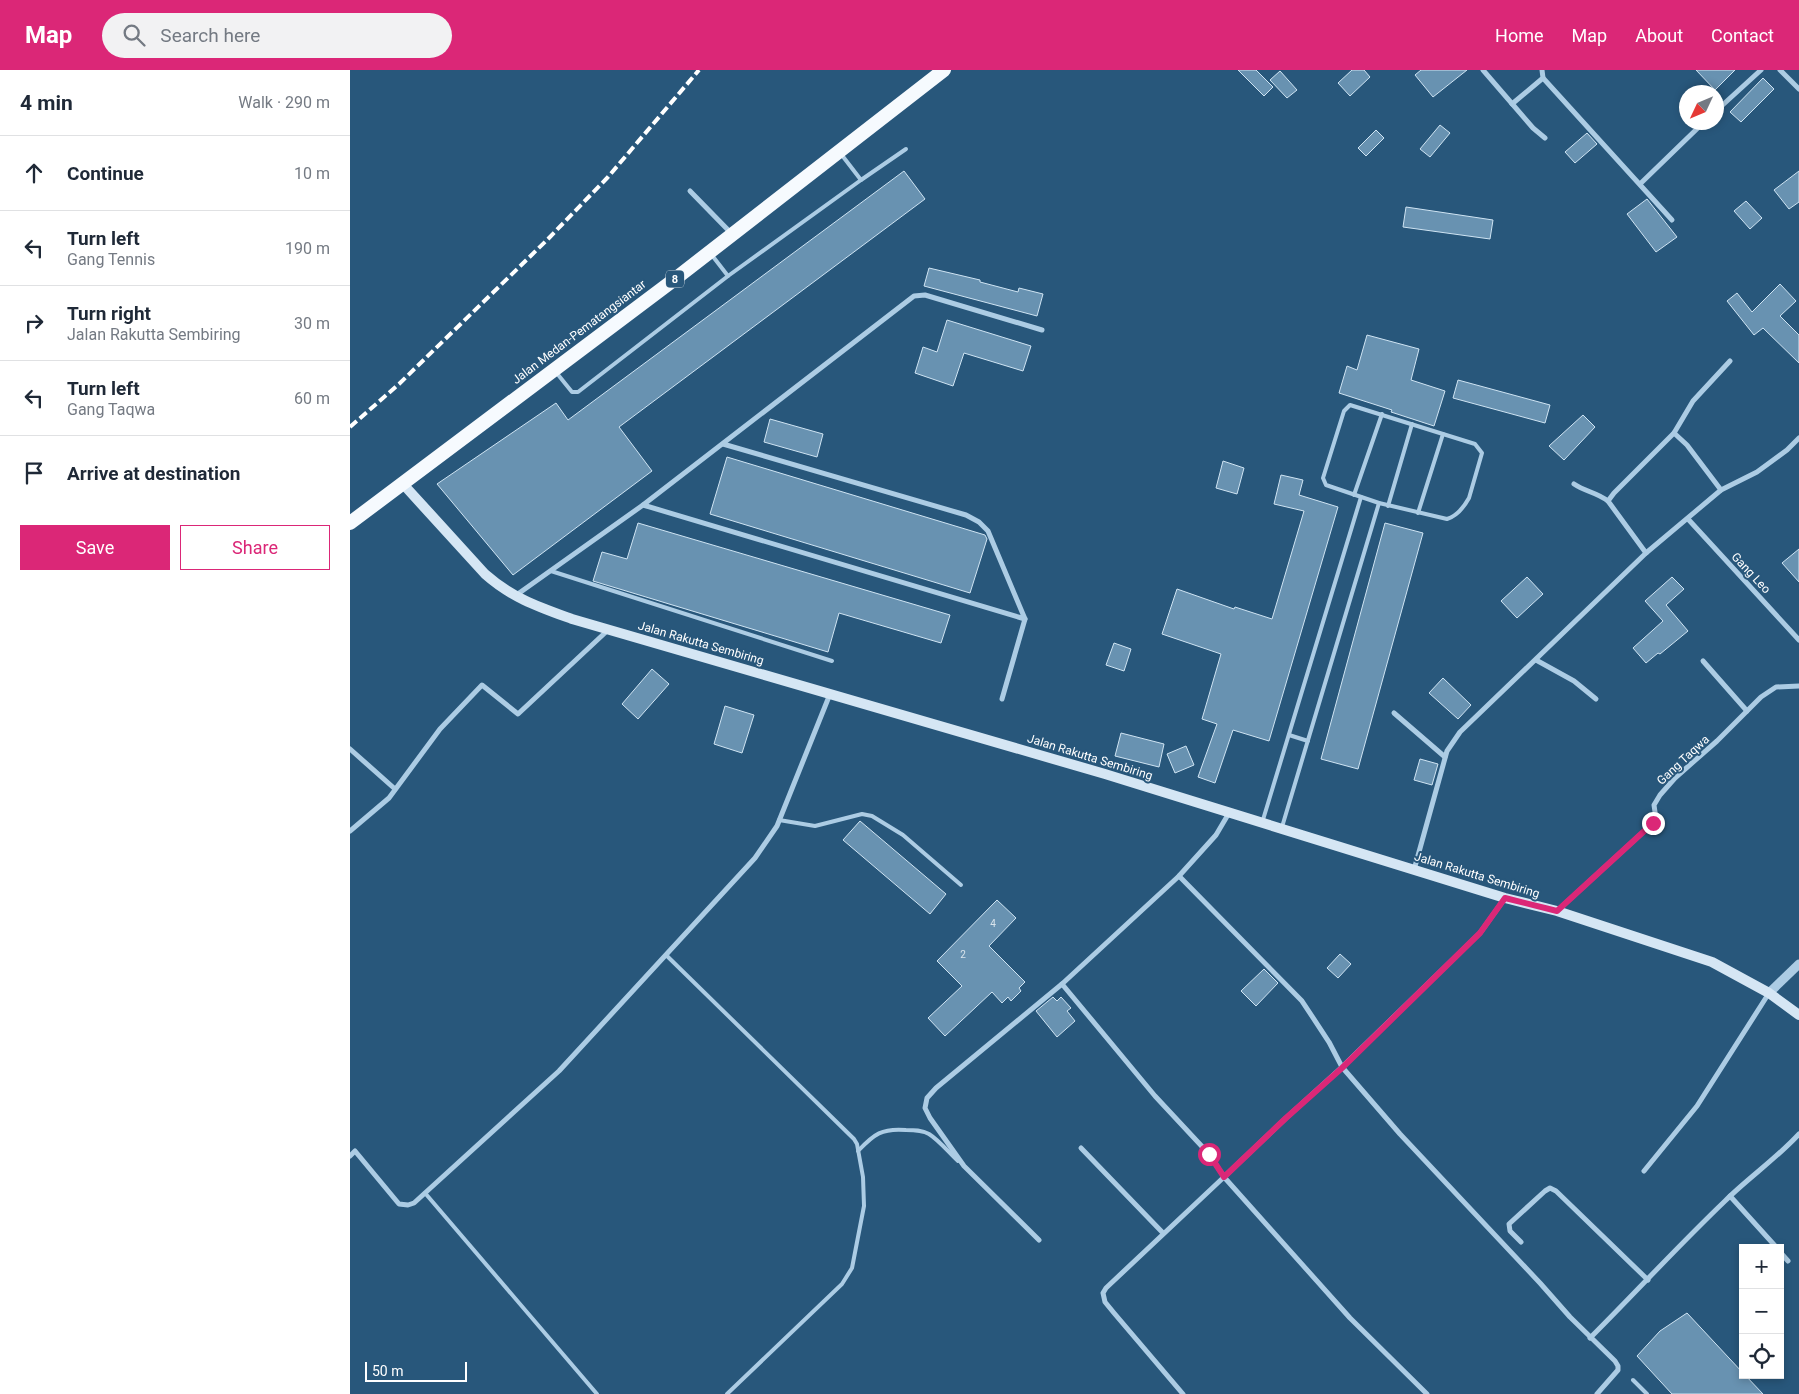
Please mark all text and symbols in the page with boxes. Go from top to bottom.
search box [102,13,452,58]
text: Map [25,21,72,49]
icon: search [120,21,148,49]
text: Search here [160,24,260,47]
text: Home [1495,25,1544,46]
text: Map [1572,25,1607,46]
text: About [1635,25,1683,46]
text: Contact [1711,25,1774,46]
north arrow [1679,85,1724,130]
text: 4 min [20,91,73,115]
text: Walk · 290 m [238,93,330,112]
icon: ahead [20,159,48,187]
text: Continue [67,162,144,185]
text: 10 m [294,164,330,183]
text: Turn left [67,227,140,250]
icon: left [20,234,48,262]
text: 190 m [285,239,330,258]
text: Gang Tennis [67,250,155,269]
road number: 8 [666,270,684,288]
street label: Jalan Medan-Pematangsiantar [509,277,649,387]
text: Turn right [67,302,151,325]
icon: right [20,309,48,337]
text: 30 m [294,314,330,333]
text: Jalan Rakutta Sembiring [67,325,241,344]
text: Turn left [67,377,140,400]
icon: left [20,384,48,412]
text: 60 m [294,389,330,408]
text: Gang Taqwa [67,400,155,419]
icon: arrive [20,459,48,487]
text: Arrive at destination [67,462,240,485]
button: Save [20,525,170,570]
button: Share [180,525,330,570]
street label: Gang Leo [1729,550,1774,596]
street label: Jalan Rakutta Sembiring [636,618,766,668]
street label: Jalan Rakutta Sembiring [1026,731,1154,783]
street label: Gang Taqwa [1654,732,1712,788]
route end [1642,812,1665,835]
street label: Jalan Rakutta Sembiring [1413,849,1541,901]
house number: 4 [990,918,996,929]
house number: 2 [960,949,966,960]
route start [1198,1143,1221,1166]
map controls [1739,1244,1784,1379]
button: + [1739,1244,1784,1289]
button: − [1739,1289,1784,1334]
button: locate [1739,1334,1784,1379]
scale bar [365,1359,468,1382]
text: 50 m [372,1363,404,1379]

